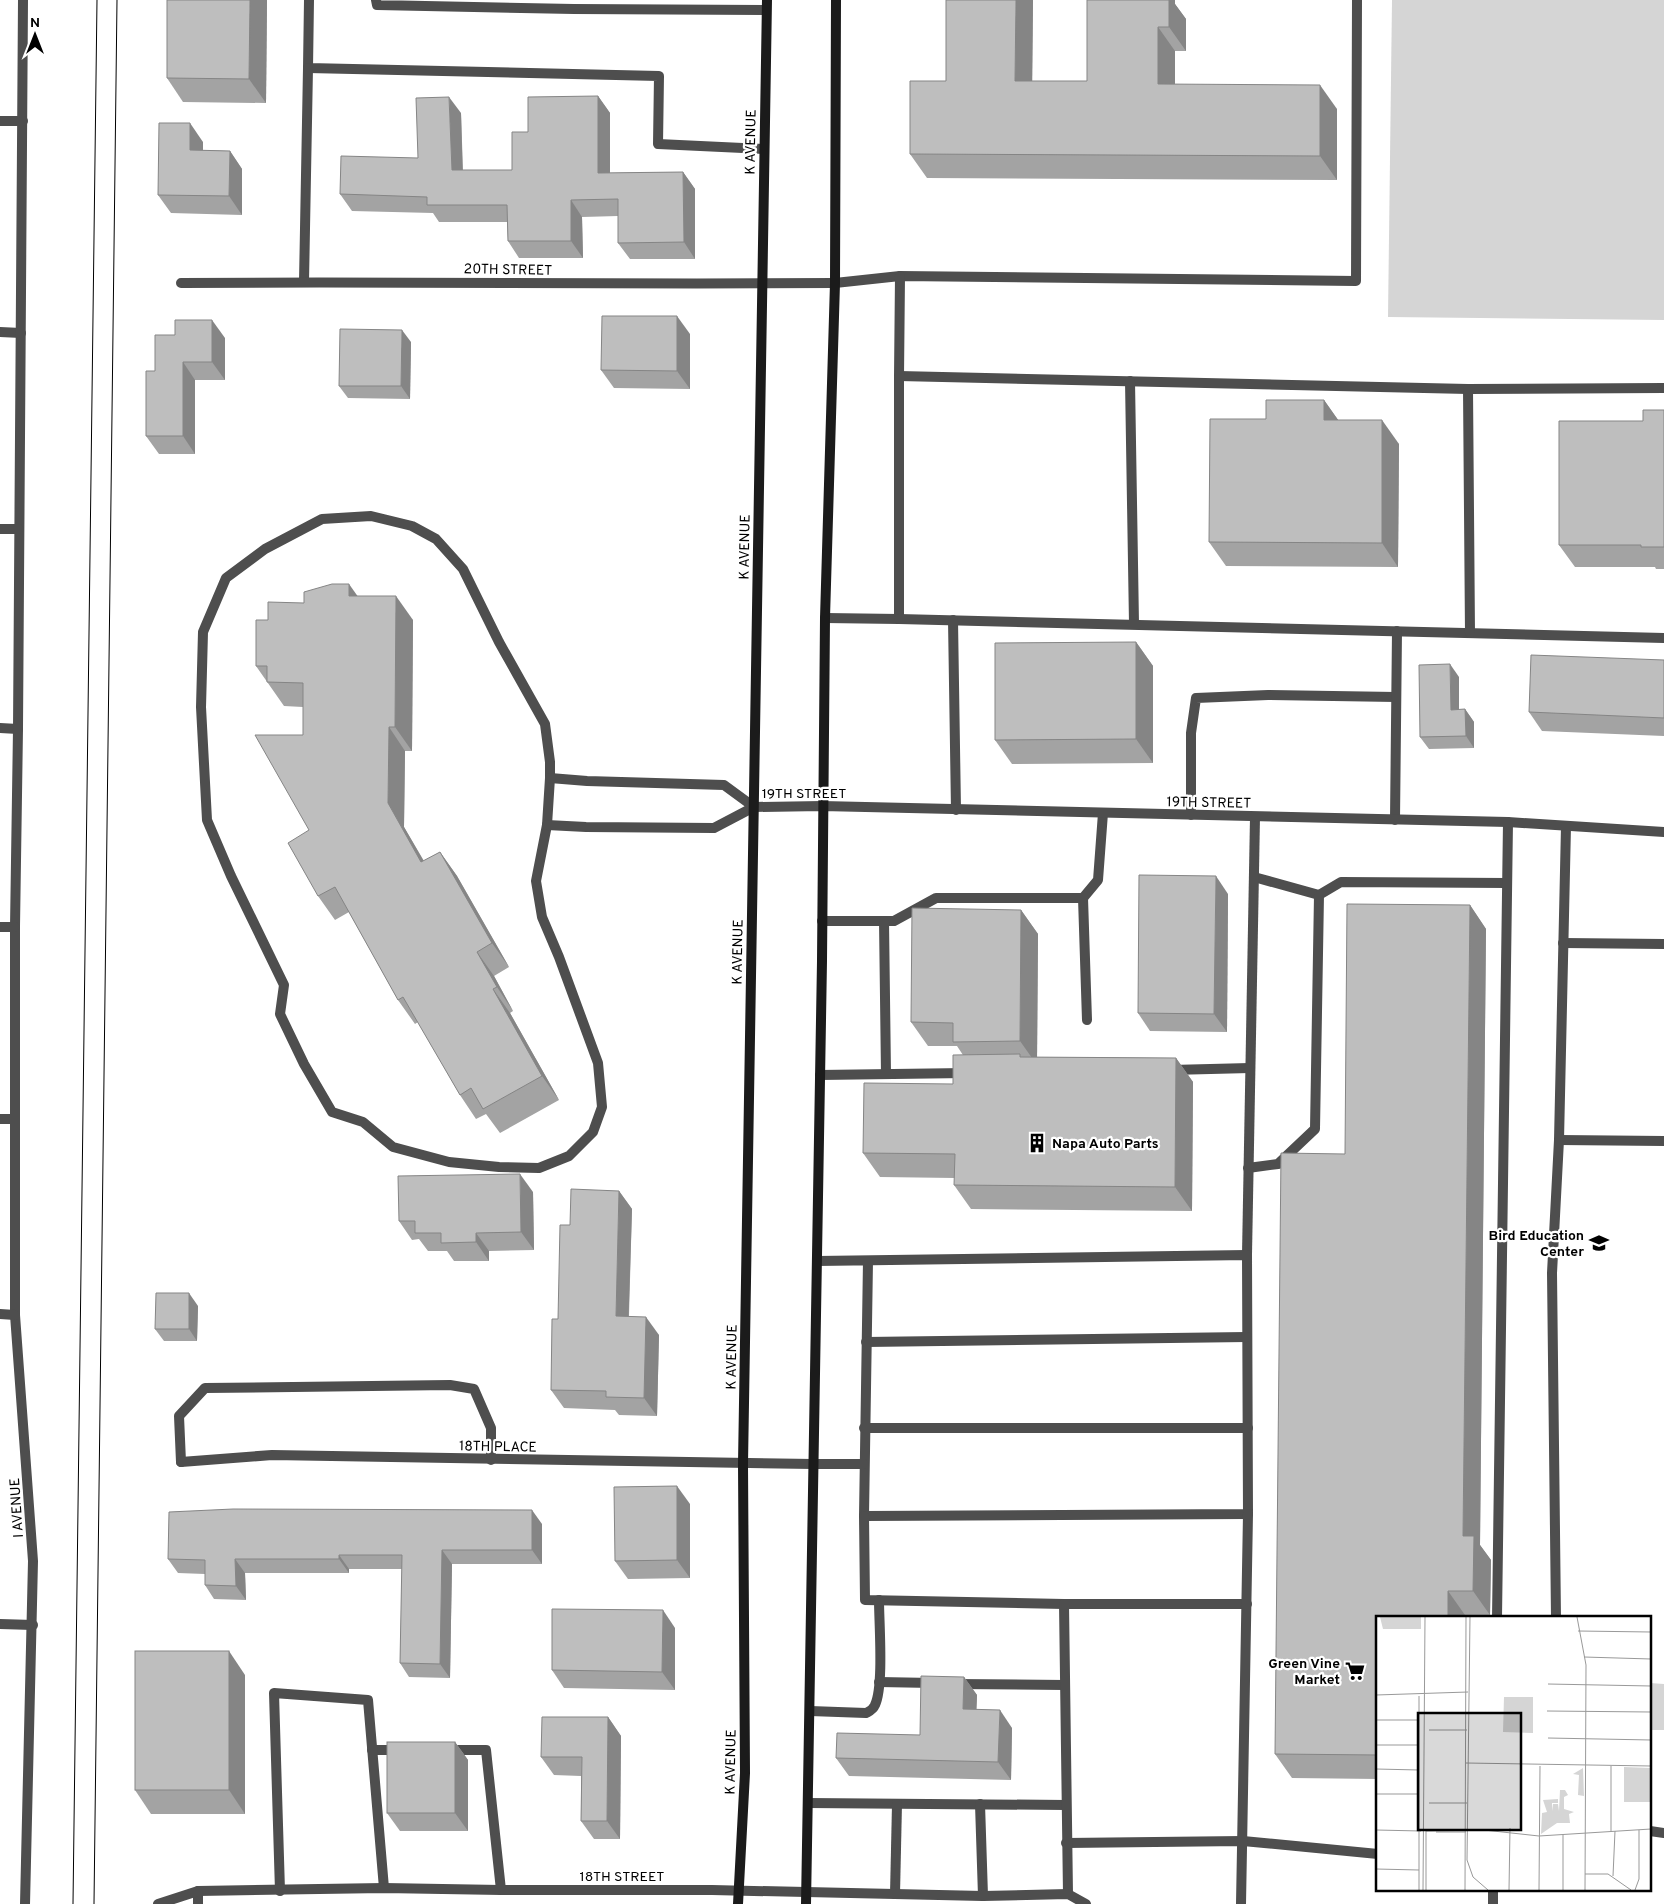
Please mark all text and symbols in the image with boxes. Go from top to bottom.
north arrow [10,10,60,60]
text: N [30,15,40,32]
street label: K AVENUE [742,109,761,175]
street label: 20TH STREET [463,261,552,280]
street label: K AVENUE [736,514,755,580]
street label: 19TH STREET [762,786,846,803]
street label: 19TH STREET [1166,794,1251,813]
street label: K AVENUE [729,919,748,985]
building icon: Napa Auto Parts [1026,1132,1048,1154]
place label: Napa Auto Parts [1052,1136,1159,1153]
place label: Bird Education Center [1488,1228,1584,1261]
school or university icon: Bird Education Center [1588,1232,1610,1254]
street label: K AVENUE [723,1324,742,1390]
street label: 18TH PLACE [459,1438,537,1457]
street label: I AVENUE [7,1477,28,1538]
inset map [1376,1616,1652,1892]
place label: Green Vine Market [1268,1656,1340,1689]
supermarket icon: Green Vine Market [1344,1660,1366,1682]
street label: K AVENUE [722,1729,741,1795]
street label: 18TH STREET [580,1869,664,1886]

